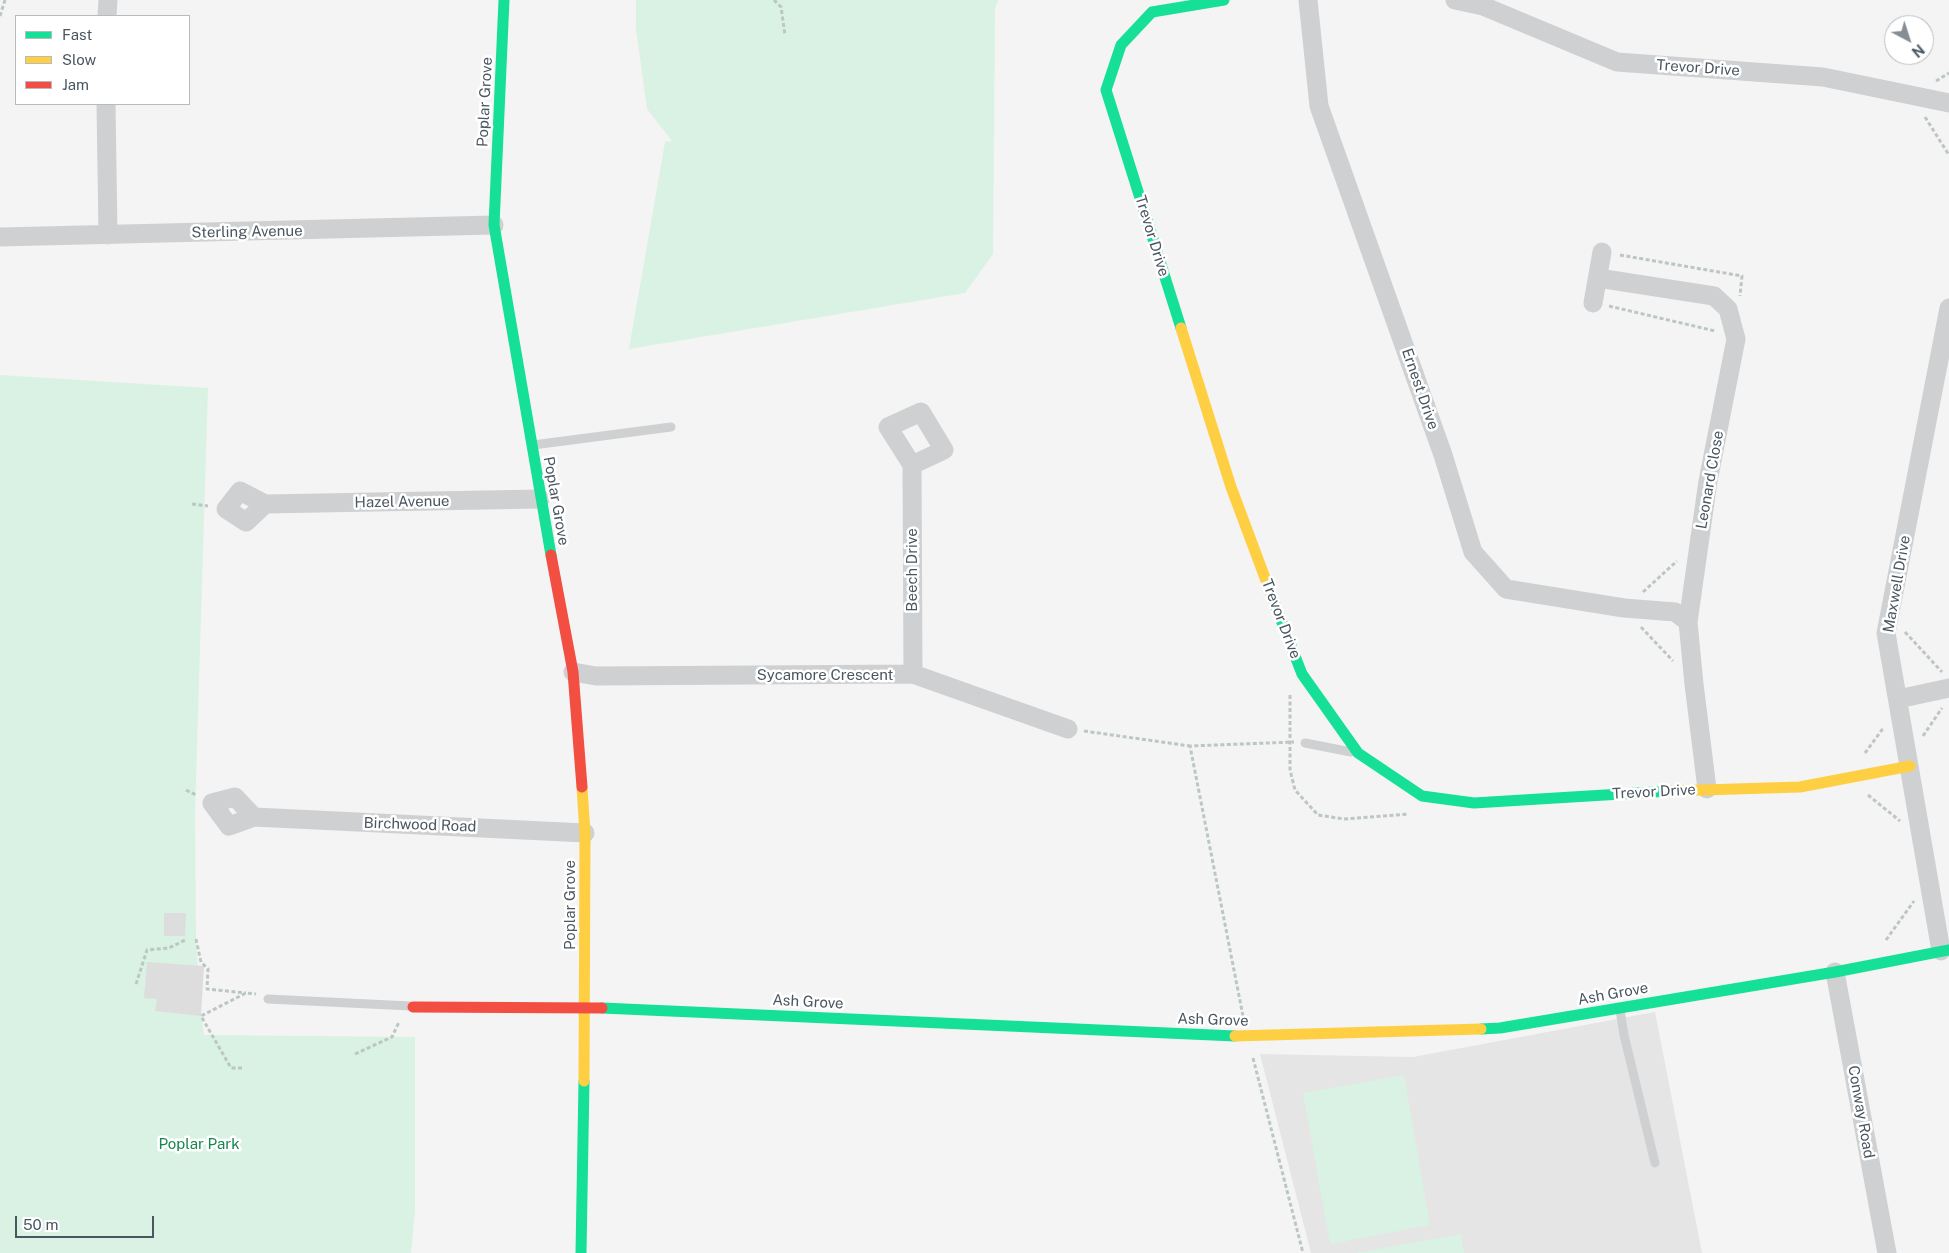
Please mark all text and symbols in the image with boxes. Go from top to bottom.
legend [15,15,190,105]
north arrow [1884,15,1934,65]
text: Fast [62,26,92,43]
text: N [1909,41,1927,60]
text: Slow [62,51,96,68]
street label: Trevor Drive [1656,56,1740,80]
street label: Poplar Grove [474,57,496,147]
text: Jam [62,76,89,93]
street label: Trevor Drive [1131,193,1173,279]
street label: Sterling Avenue [191,222,303,242]
street label: Ernest Drive [1398,346,1442,432]
street label: Leonard Close [1692,429,1728,531]
street label: Poplar Grove [539,455,573,547]
street label: Hazel Avenue [354,492,450,512]
street label: Beech Drive [903,528,921,612]
street label: Maxwell Drive [1880,534,1914,634]
street label: Trevor Drive [1258,577,1304,661]
street label: Sycamore Crescent [757,666,893,684]
street label: Trevor Drive [1612,781,1696,803]
street label: Birchwood Road [363,814,477,836]
street label: Poplar Grove [561,860,579,950]
street label: Ash Grove [1576,979,1650,1009]
street label: Ash Grove [772,991,844,1013]
street label: Ash Grove [1177,1010,1249,1030]
street label: Conway Road [1844,1064,1878,1160]
park label: Poplar Park [158,1135,240,1153]
scale bar [18,1206,156,1238]
text: 50 m [23,1216,58,1233]

